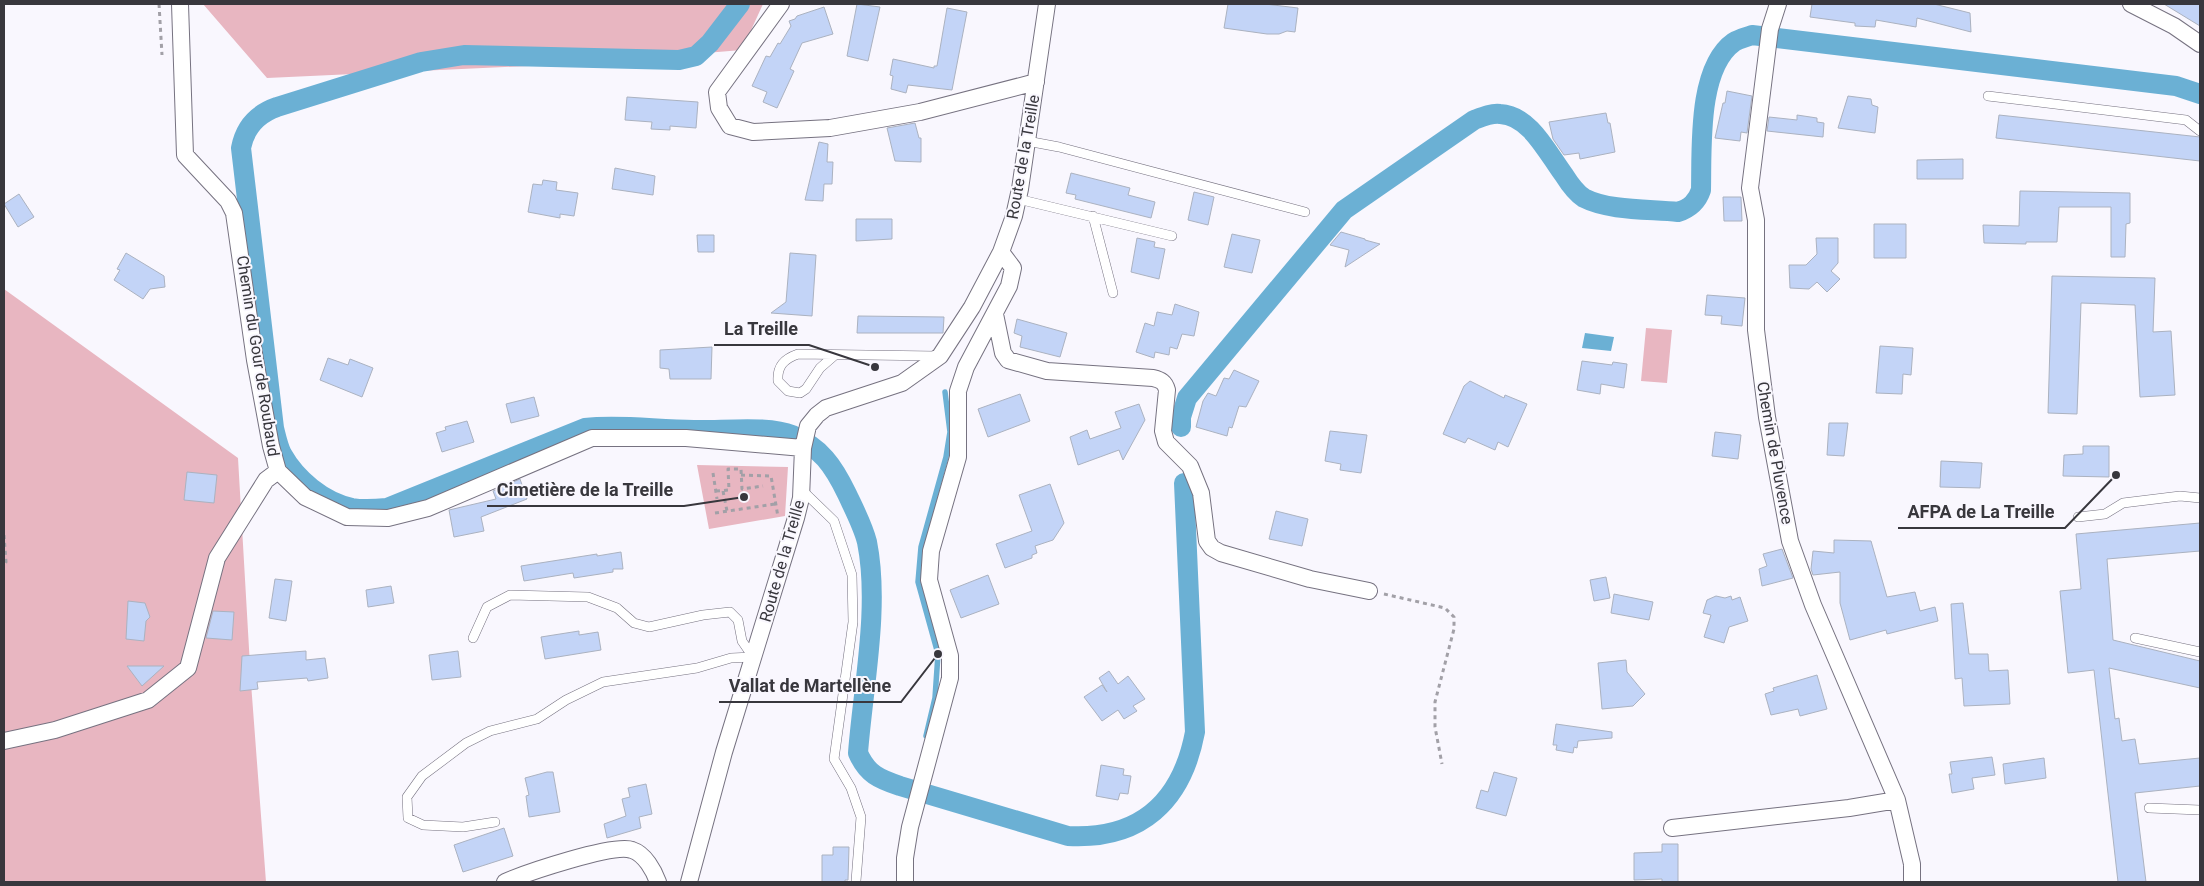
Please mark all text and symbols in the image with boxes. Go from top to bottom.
street label: Route de la Treille [1003,93,1043,221]
street label: Chemin du Gour de Roubaud [233,254,283,458]
callout: La Treille [714,312,809,345]
text: La Treille [724,318,798,339]
street label: Chemin de Pluvence [1753,380,1797,526]
callout: Cimetière de la Treille [487,473,684,506]
text: Cimetière de la Treille [497,479,674,500]
callout: AFPA de La Treille [1898,495,2065,528]
street label: Route de la Treille [755,498,809,624]
text: AFPA de La Treille [1907,501,2055,522]
callout: Vallat de Martellène [719,669,901,702]
text: Vallat de Martellène [729,675,891,696]

